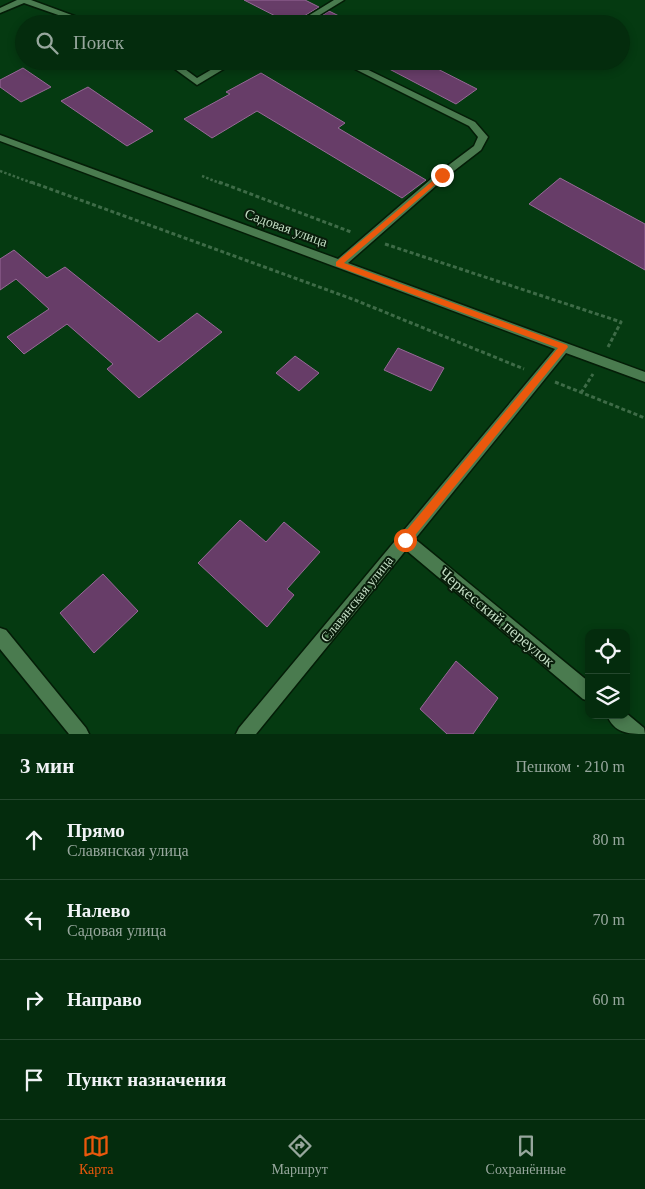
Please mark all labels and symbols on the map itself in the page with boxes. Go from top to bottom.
route end [431,164,454,187]
street label: Садовая улица [243,206,330,250]
route start [394,529,417,552]
street label: Славянская улица [318,552,397,645]
street label: Черкесский переулок [435,564,558,671]

